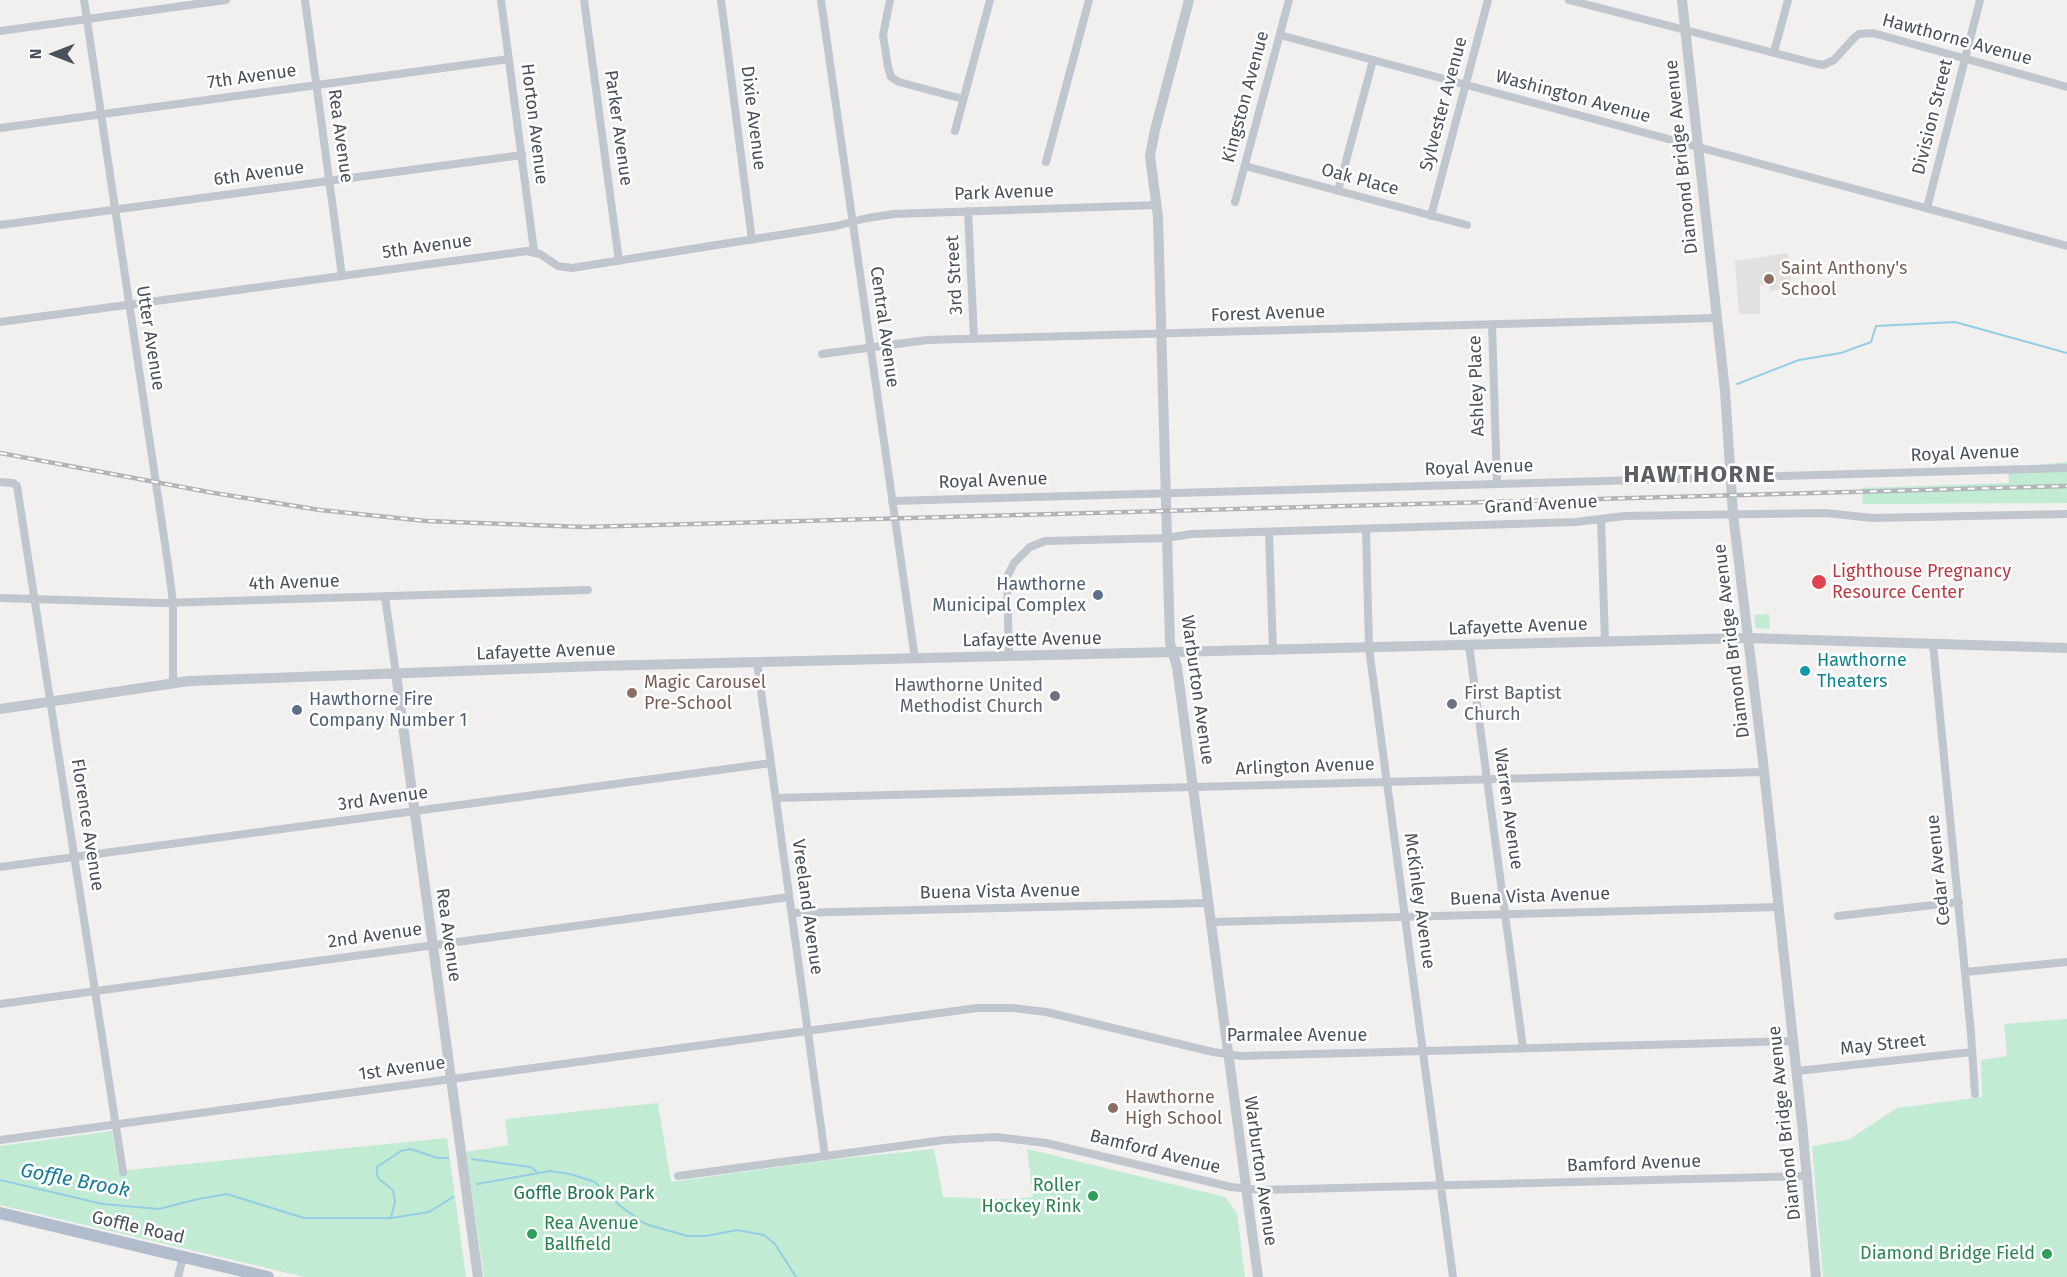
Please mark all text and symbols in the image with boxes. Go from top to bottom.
street label: Hawthorne Avenue [1880,10,2034,70]
north arrow [24,24,84,84]
street label: Kingston Avenue [1218,29,1274,165]
street label: Sylvester Avenue [1416,35,1472,173]
text: N [26,49,45,59]
street label: Division Street [1908,57,1958,177]
street label: Diamond Bridge Avenue [1661,59,1703,255]
street label: 7th Avenue [206,60,298,94]
street label: Horton Avenue [516,62,552,186]
street label: Dixie Avenue [736,65,770,171]
street label: Washington Avenue [1493,66,1653,128]
street label: Parker Avenue [599,69,637,187]
street label: Rea Avenue [323,88,357,184]
street label: 6th Avenue [212,157,306,191]
street label: Oak Place [1319,159,1401,201]
street label: Park Avenue [954,180,1054,206]
street label: 5th Avenue [381,230,473,264]
street label: 3rd Street [942,235,968,315]
place label: Saint Anthony's School [1781,258,1907,300]
street label: Central Avenue [865,265,903,389]
marker: Saint Anthony's School [1762,272,1776,286]
street label: Utter Avenue [131,284,169,392]
street label: Forest Avenue [1210,301,1326,327]
street label: Ashley Place [1464,335,1490,437]
street label: Royal Avenue [1910,441,2020,467]
street label: Royal Avenue [1424,455,1534,481]
district label: HAWTHORNE [1624,461,1776,489]
street label: Royal Avenue [938,468,1048,494]
street label: Grand Avenue [1484,491,1598,519]
street label: Diamond Bridge Avenue [1709,543,1755,739]
place label: Lighthouse Pregnancy Resource Center [1832,561,2011,604]
street label: 4th Avenue [248,571,340,595]
marker: Lighthouse Pregnancy Resource Center [1810,573,1828,591]
place label: Hawthorne Municipal Complex [932,574,1086,616]
marker: Hawthorne Municipal Complex [1091,588,1105,602]
street label: Warburton Avenue [1176,614,1218,766]
street label: Lafayette Avenue [1448,614,1588,640]
street label: Lafayette Avenue [962,628,1102,652]
street label: Lafayette Avenue [476,639,616,665]
place label: Hawthorne Theaters [1817,650,1907,692]
marker: Hawthorne Theaters [1798,664,1812,678]
place label: Magic Carousel Pre-School [644,672,766,714]
place label: Hawthorne United Methodist Church [894,675,1043,718]
place label: First Baptist Church [1464,683,1562,726]
marker: Magic Carousel Pre-School [625,686,639,700]
place label: Hawthorne Fire Company Number 1 [309,689,467,732]
marker: Hawthorne United Methodist Church [1048,689,1062,703]
marker: First Baptist Church [1445,697,1459,711]
marker: Hawthorne Fire Company Number 1 [290,703,304,717]
street label: Warren Avenue [1489,747,1527,871]
street label: Arlington Avenue [1235,754,1375,780]
street label: Florence Avenue [66,757,108,893]
street label: 3rd Avenue [337,782,429,816]
street label: Cedar Avenue [1922,813,1956,927]
street label: McKinley Avenue [1399,832,1439,970]
street label: Vreeland Avenue [787,838,827,976]
street label: Buena Vista Avenue [920,880,1080,904]
street label: Buena Vista Avenue [1449,883,1611,911]
street label: Rea Avenue [431,887,465,983]
street label: 2nd Avenue [327,919,423,953]
street label: Parmalee Avenue [1227,1025,1367,1047]
street label: Diamond Bridge Avenue [1764,1025,1806,1221]
street label: May Street [1839,1030,1927,1060]
street label: 1st Avenue [357,1052,447,1086]
place label: Hawthorne High School [1125,1087,1222,1130]
street label: Warburton Avenue [1239,1095,1281,1247]
marker: Hawthorne High School [1106,1101,1120,1115]
street label: Bamford Avenue [1087,1125,1223,1179]
street label: Bamford Avenue [1567,1151,1701,1177]
water label: Goffle Brook [18,1159,132,1203]
place label: Roller Hockey Rink [981,1175,1081,1218]
park label: Goffle Brook Park [514,1183,654,1205]
marker: Roller Hockey Rink [1086,1189,1100,1203]
street label: Goffle Road [90,1207,186,1249]
place label: Rea Avenue Ballfield [544,1213,639,1256]
marker: Rea Avenue Ballfield [525,1227,539,1241]
place label: Diamond Bridge Field [1860,1243,2035,1265]
marker: Diamond Bridge Field [2040,1247,2054,1261]

